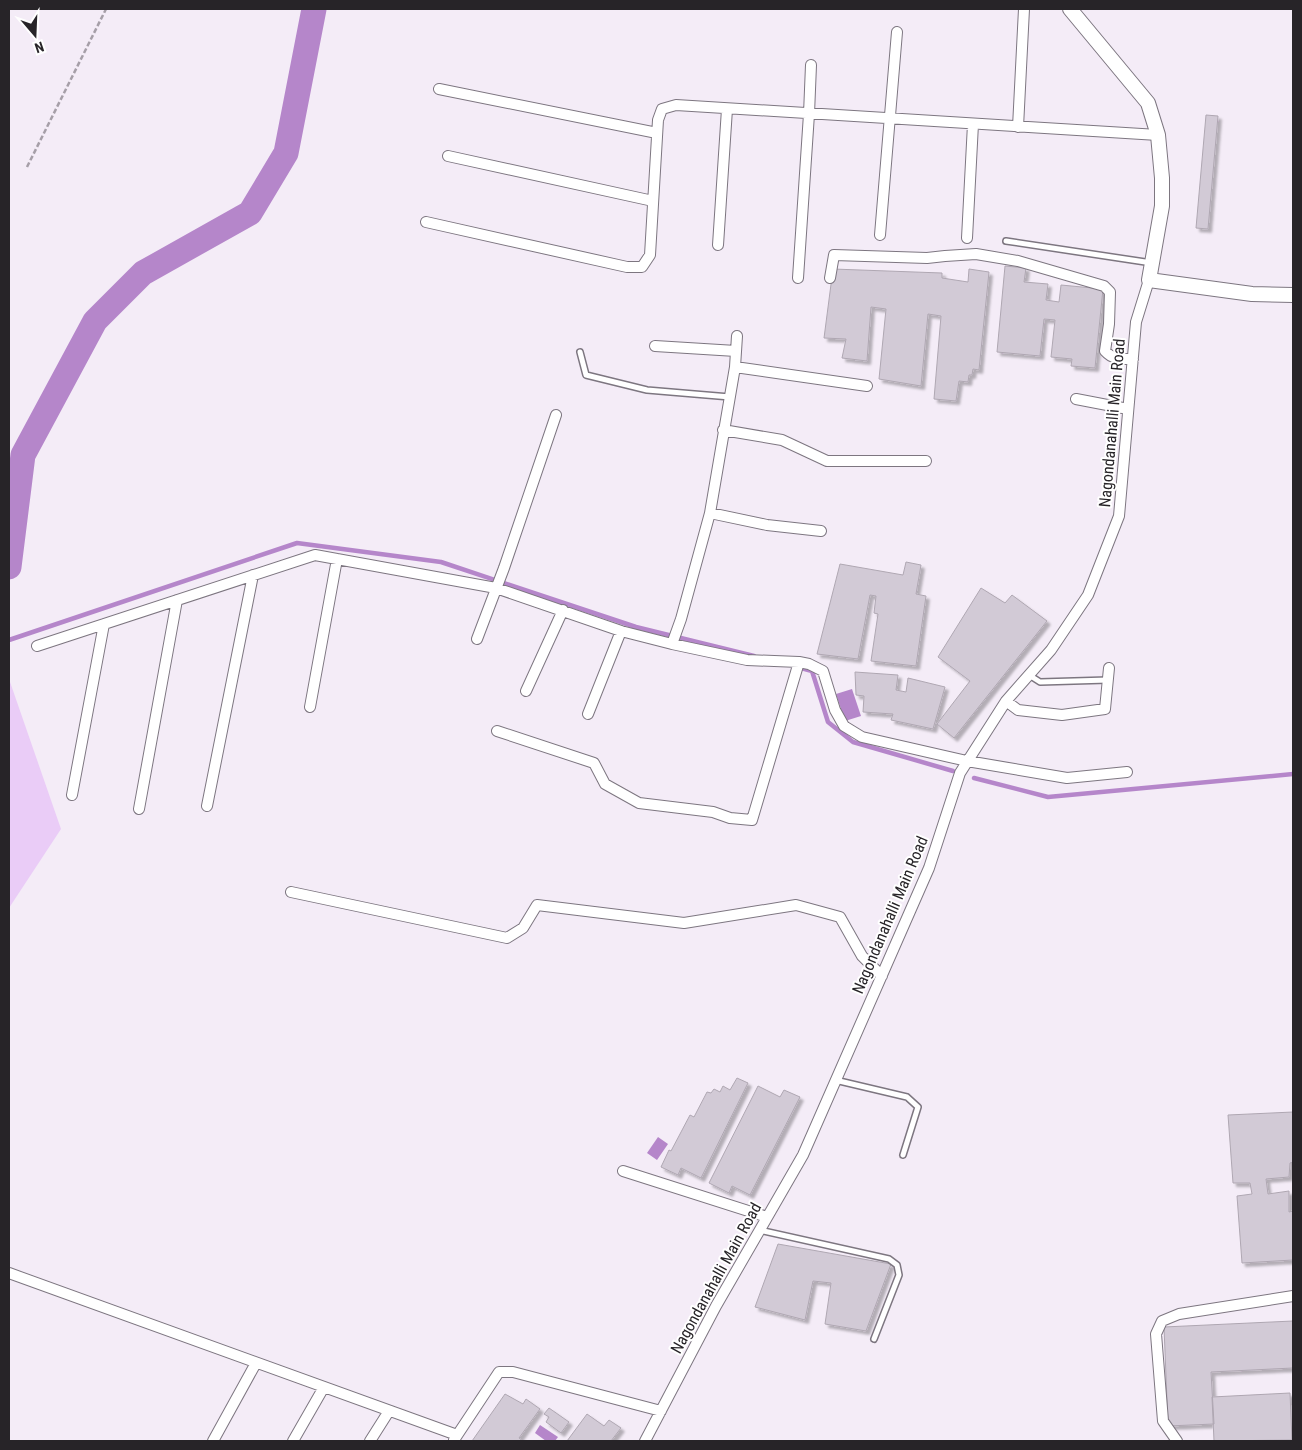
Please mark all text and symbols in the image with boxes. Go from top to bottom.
north arrow [10,10,60,60]
text: N [33,38,46,56]
street label: Nagondanahalli Main Road [1095,338,1129,508]
street label: Nagondanahalli Main Road [848,833,932,997]
street label: Nagondanahalli Main Road [667,1199,765,1357]

